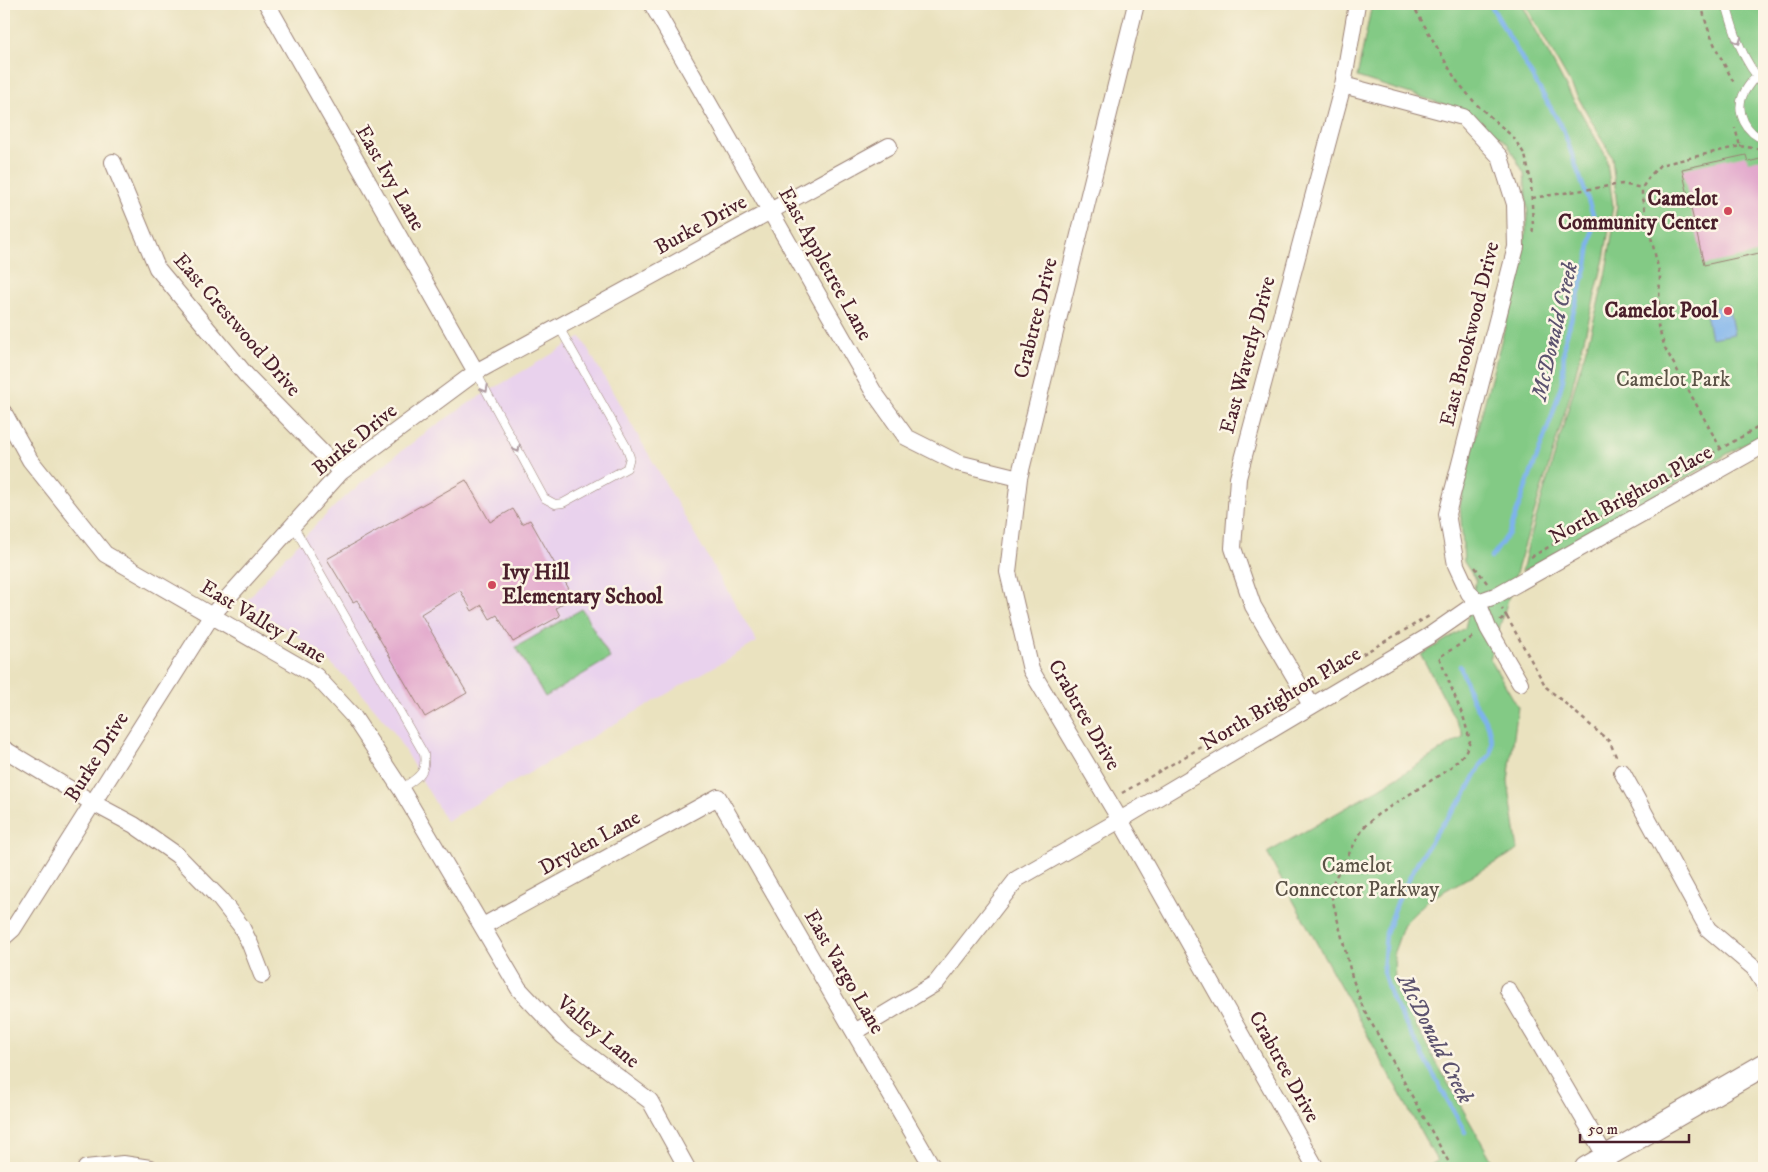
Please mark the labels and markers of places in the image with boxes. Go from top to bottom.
place label: Camelot Community Center [1558,186,1719,236]
marker: Camelot Community Center [1722,205,1734,217]
place label: Camelot Pool [1605,298,1719,324]
marker: Camelot Pool [1722,305,1734,317]
place label: Ivy Hill Elementary School [502,560,663,610]
marker: Ivy Hill Elementary School [486,579,498,591]

